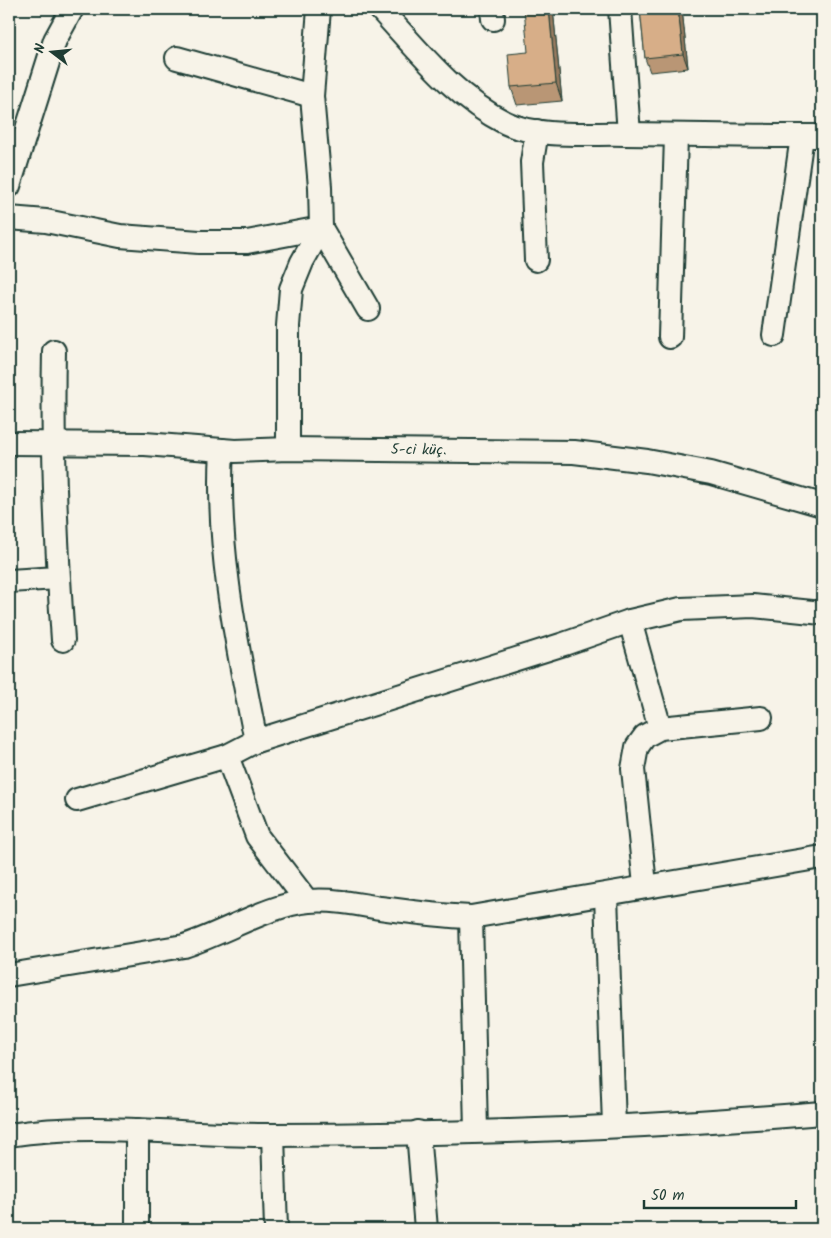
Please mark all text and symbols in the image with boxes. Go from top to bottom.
north arrow [28,28,78,78]
text: N [29,41,52,56]
street label: 5-ci küç. [391,438,447,463]
scale bar [644,1178,796,1210]
text: 50 m [651,1184,685,1208]

